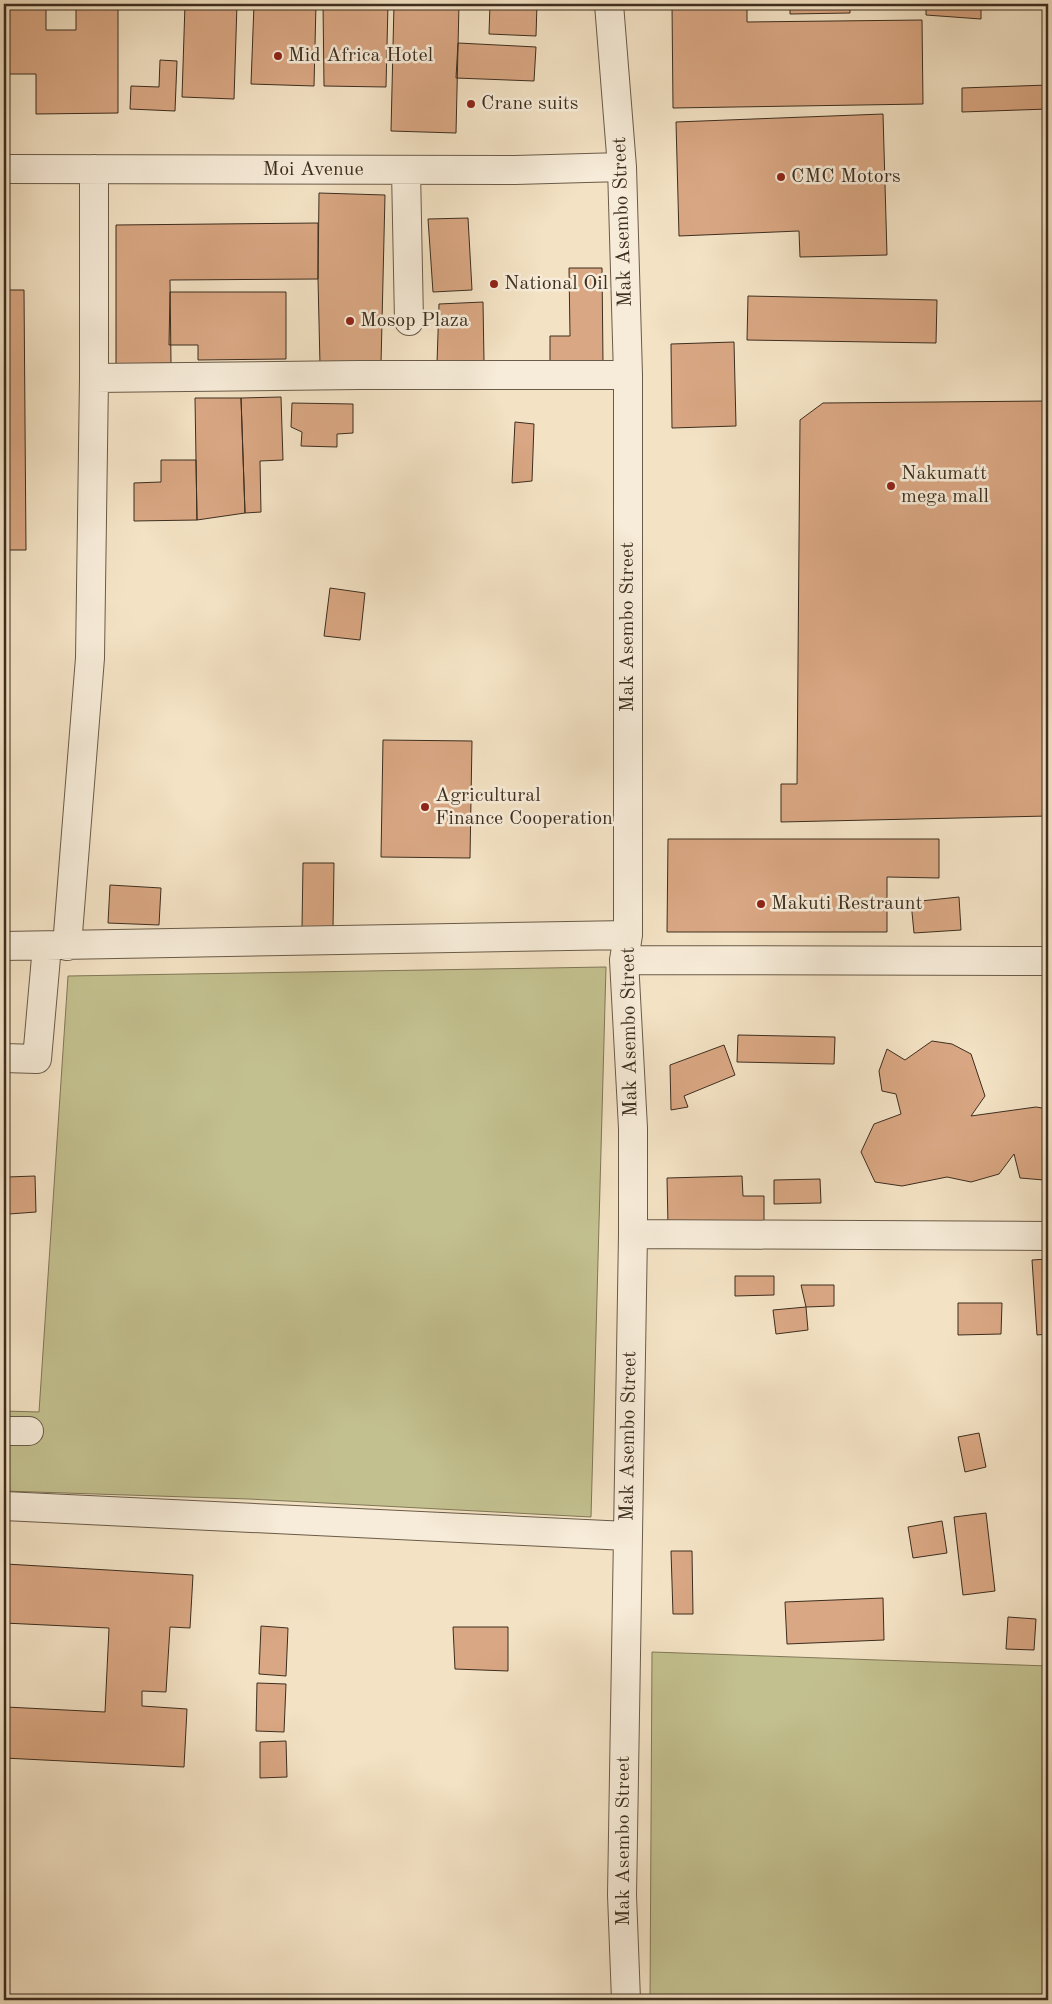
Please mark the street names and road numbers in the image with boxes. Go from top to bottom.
street label: Mak Asembo Street [610,136,636,308]
street label: Moi Avenue [262,160,364,180]
street label: Mak Asembo Street [618,542,638,712]
street label: Mak Asembo Street [619,947,641,1117]
street label: Mak Asembo Street [618,1351,640,1521]
street label: Mak Asembo Street [614,1756,634,1926]

